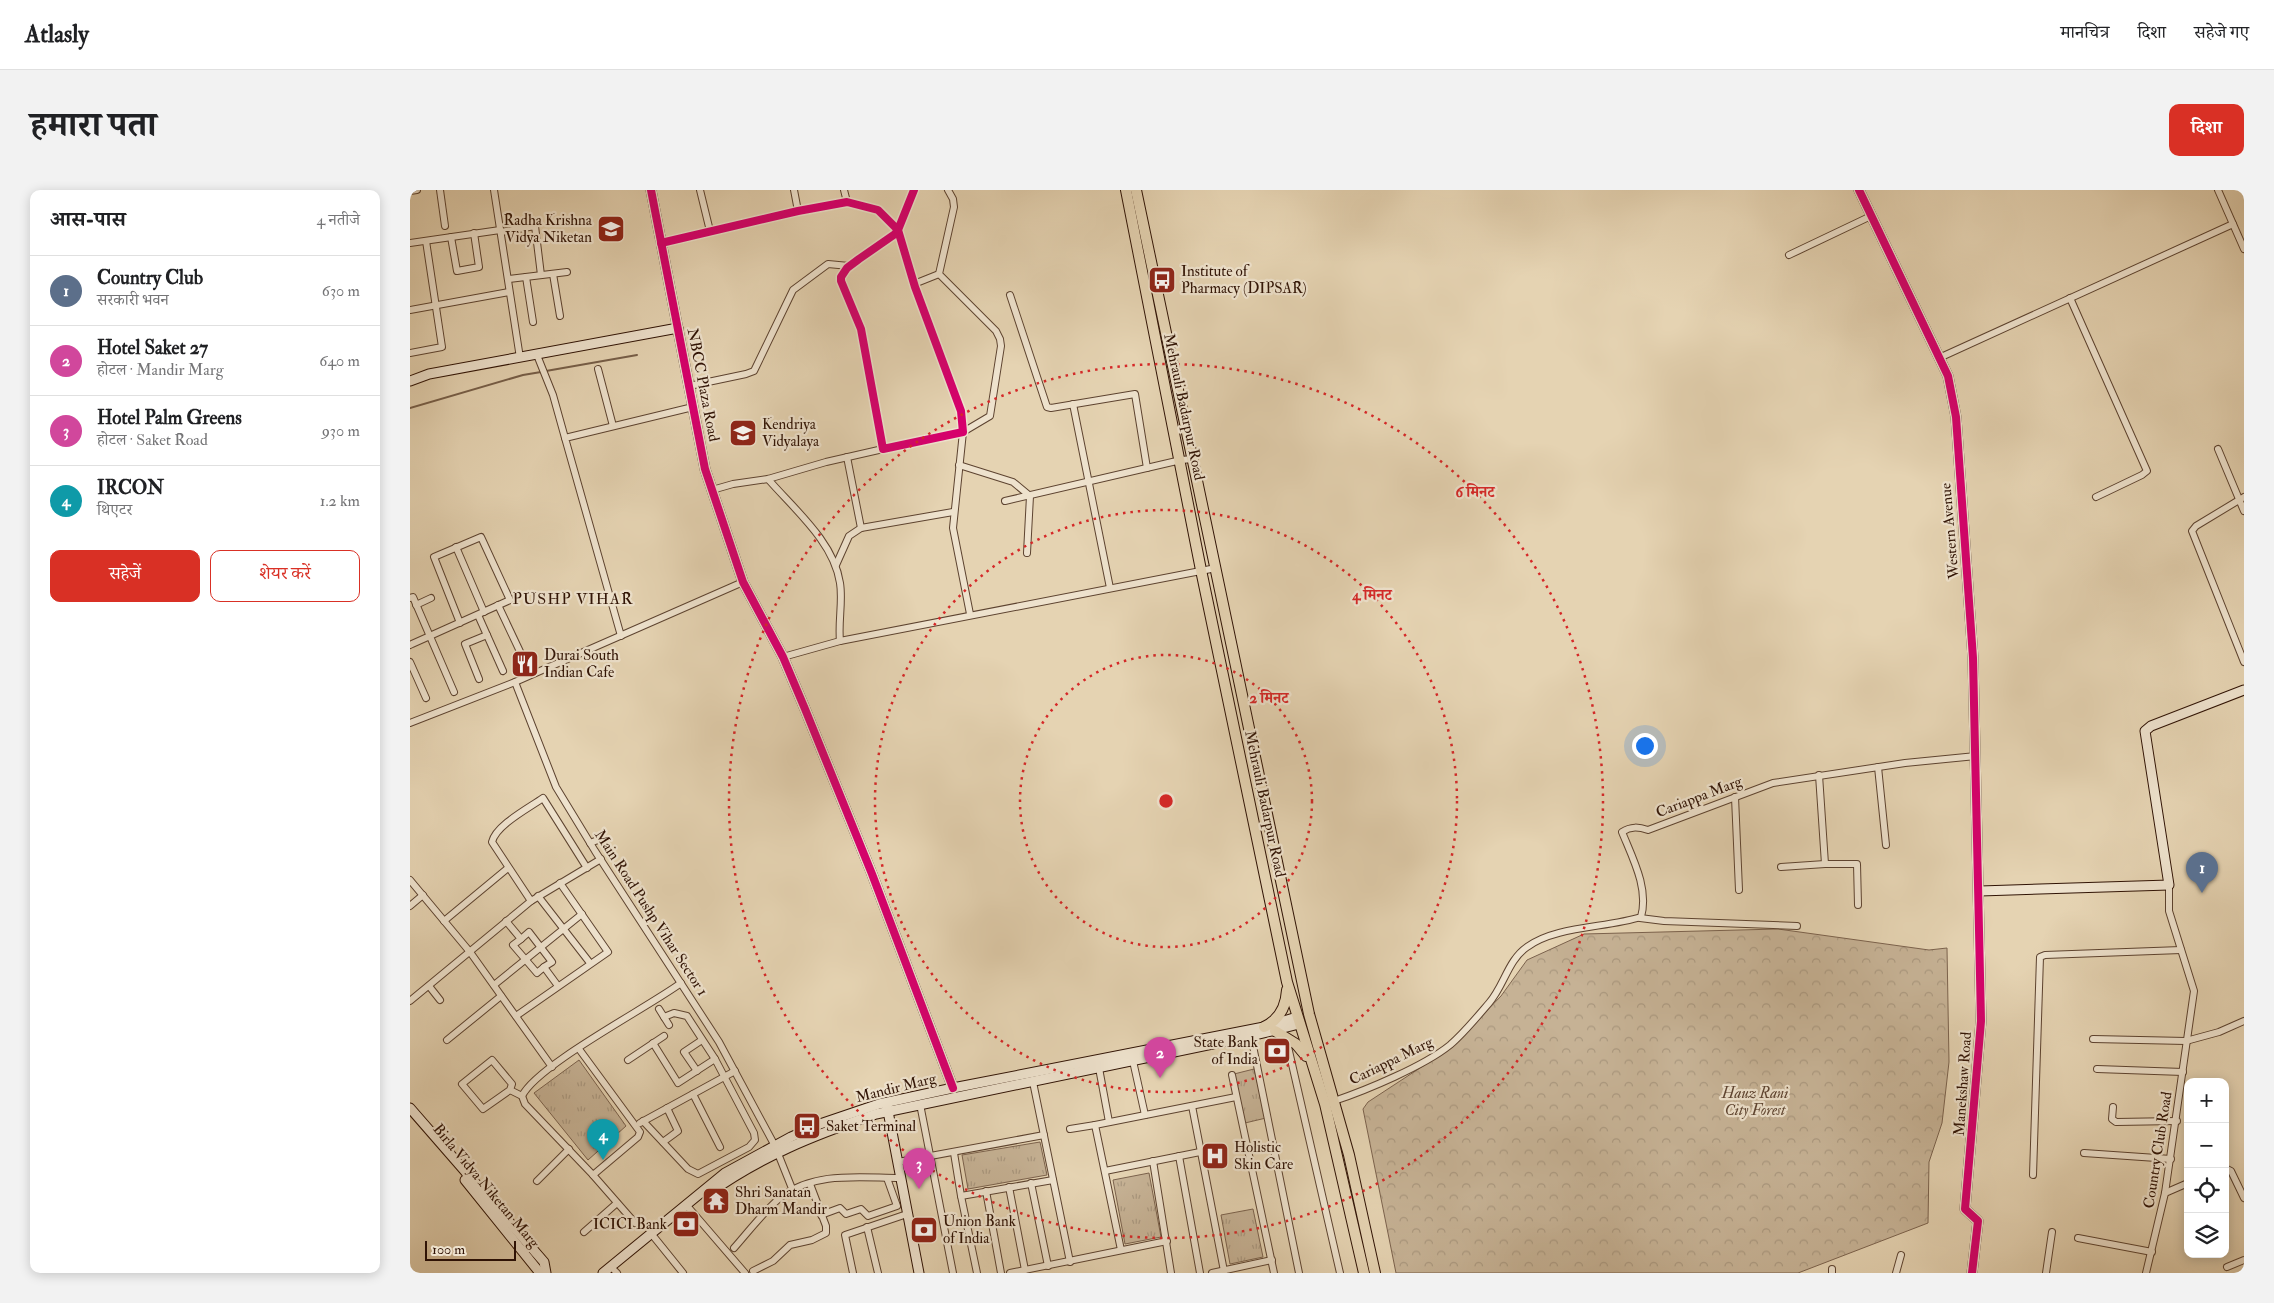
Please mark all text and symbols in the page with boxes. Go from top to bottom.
text: Atlasly [25,19,89,50]
text: मानचित्र [2061,21,2109,44]
text: दिशा [2137,21,2166,44]
text: सहेजे गए [2194,21,2249,44]
text: हमारा पता [30,103,156,147]
button: दिशा [2169,104,2244,156]
text: आस-पास [50,206,126,233]
text: 4 नतीजे [317,210,360,230]
place label: Radha Krishna Vidya Niketan [504,211,593,247]
school or university icon: Radha Krishna Vidya Niketan [596,214,626,244]
place label: Institute of Pharmacy (DIPSAR) [1181,262,1307,298]
bus stop icon: Institute of Pharmacy (DIPSAR) [1147,265,1177,295]
text: Country Club [97,266,203,290]
text: 1 [63,281,69,301]
text: 630 m [322,281,360,301]
text: सरकारी भवन [97,290,169,310]
street label: NBCC Plaza Road [683,327,723,444]
street label: Mehrauli Badarpur Road [1158,332,1209,483]
text: Hotel Saket 27 [97,336,208,360]
text: 2 [62,351,70,371]
text: 640 m [319,351,360,371]
text: होटल · Mandir Marg [97,360,224,380]
text: Hotel Palm Greens [97,406,242,430]
place label: Kendriya Vidyalaya [762,415,820,451]
school or university icon: Kendriya Vidyalaya [728,418,758,448]
text: 3 [63,421,69,441]
text: 930 m [322,421,360,441]
text: होटल · Saket Road [97,430,208,450]
text: IRCON [97,476,164,500]
street label: Western Avenue [1936,482,1964,581]
text: 6 मिनट [1455,483,1496,502]
text: 4 [62,491,70,511]
text: 1.2 km [320,491,360,511]
text: थिएटर [97,500,132,520]
button: सहेजें [50,550,200,602]
button: शेयर करें [210,550,360,602]
text: 4 मिनट [1351,586,1394,605]
district label: PUSHP VIHAR [513,589,633,609]
place label: Durai South Indian Cafe [544,646,619,682]
restaurant icon: Durai South Indian Cafe [510,649,540,679]
text: 2 मिनट [1249,689,1290,708]
street label: Mehrauli Badarpur Road [1239,729,1290,880]
your location [1632,733,1658,759]
street label: Cariappa Marg [1653,772,1746,823]
centre of rings [1157,792,1175,810]
street label: Main Road Pushp Vihar Sector 1 [589,826,712,1000]
pin: 1 [2186,852,2218,893]
street label: Manekshaw Road [1950,1031,1976,1137]
street label: Cariappa Marg [1346,1032,1437,1090]
place label: State Bank of India [1193,1033,1259,1069]
bank icon: State Bank of India [1262,1036,1292,1066]
pin: 2 [1144,1037,1176,1078]
street label: Mandir Marg [854,1069,939,1107]
map controls [2184,1078,2229,1258]
button: + [2184,1078,2229,1123]
park label: Hauz Rani City Forest [1721,1084,1788,1120]
street label: Country Club Road [2139,1090,2177,1210]
bus stop icon: Saket Terminal [792,1111,822,1141]
place label: Saket Terminal [826,1117,916,1136]
pin: 4 [587,1119,619,1160]
street label: Birla Vidya Niketan Marg [429,1120,544,1252]
button: − [2184,1123,2229,1168]
place label: Holistic Skin Care [1234,1138,1293,1174]
hospital icon: Holistic Skin Care [1200,1141,1230,1171]
pin: 3 [903,1148,935,1189]
button: locate [2184,1168,2229,1213]
place label: Shri Sanatan Dharm Mandir [735,1183,827,1219]
temple icon: Shri Sanatan Dharm Mandir [701,1186,731,1216]
bank icon: ICICI Bank [671,1209,701,1239]
place label: Union Bank of India [943,1212,1016,1248]
button: layers [2184,1213,2229,1258]
place label: ICICI Bank [593,1215,667,1234]
bank icon: Union Bank of India [909,1215,939,1245]
scale bar [425,1238,516,1261]
text: 100 m [432,1241,465,1258]

